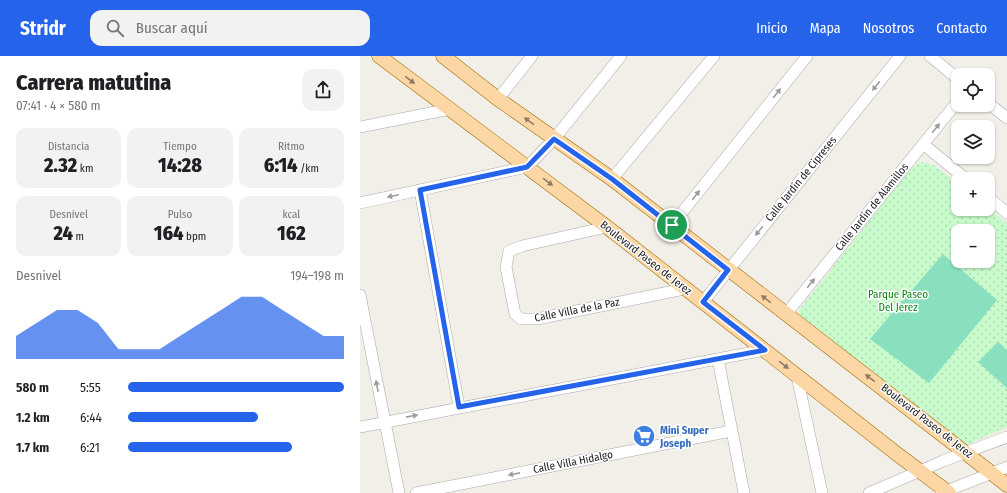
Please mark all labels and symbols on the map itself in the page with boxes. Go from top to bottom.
one-way arrow [405,75,416,84]
one-way arrow [871,81,880,92]
one-way arrow [773,88,782,99]
one-way arrow [523,117,534,125]
one-way arrow [932,122,940,133]
street label: Calle Jardín de Cipreses [763,134,839,224]
street label: Calle Jardín de Alamillos [833,160,912,253]
one-way arrow [543,178,553,186]
one-way arrow [692,189,701,200]
one-way arrow [387,193,399,199]
pin [655,208,689,242]
street label: Boulevard Paseo de Jerez [598,218,695,298]
one-way arrow [755,226,763,237]
one-way arrow [806,278,815,289]
park label: Parque Paseo Del Jerez [868,288,928,314]
street label: Calle Villa de la Paz [533,295,621,325]
one-way arrow [761,295,772,303]
one-way arrow [778,361,789,369]
one-way arrow [864,374,875,382]
one-way arrow [374,380,380,392]
street label: Boulevard Paseo de Jerez [879,381,976,461]
one-way arrow [406,413,418,419]
supermarket icon: Mini Super Joseph [631,423,657,449]
place label: Mini Super Joseph [659,424,710,450]
street label: Calle Villa Hidalgo [532,448,614,476]
one-way arrow [508,471,520,477]

